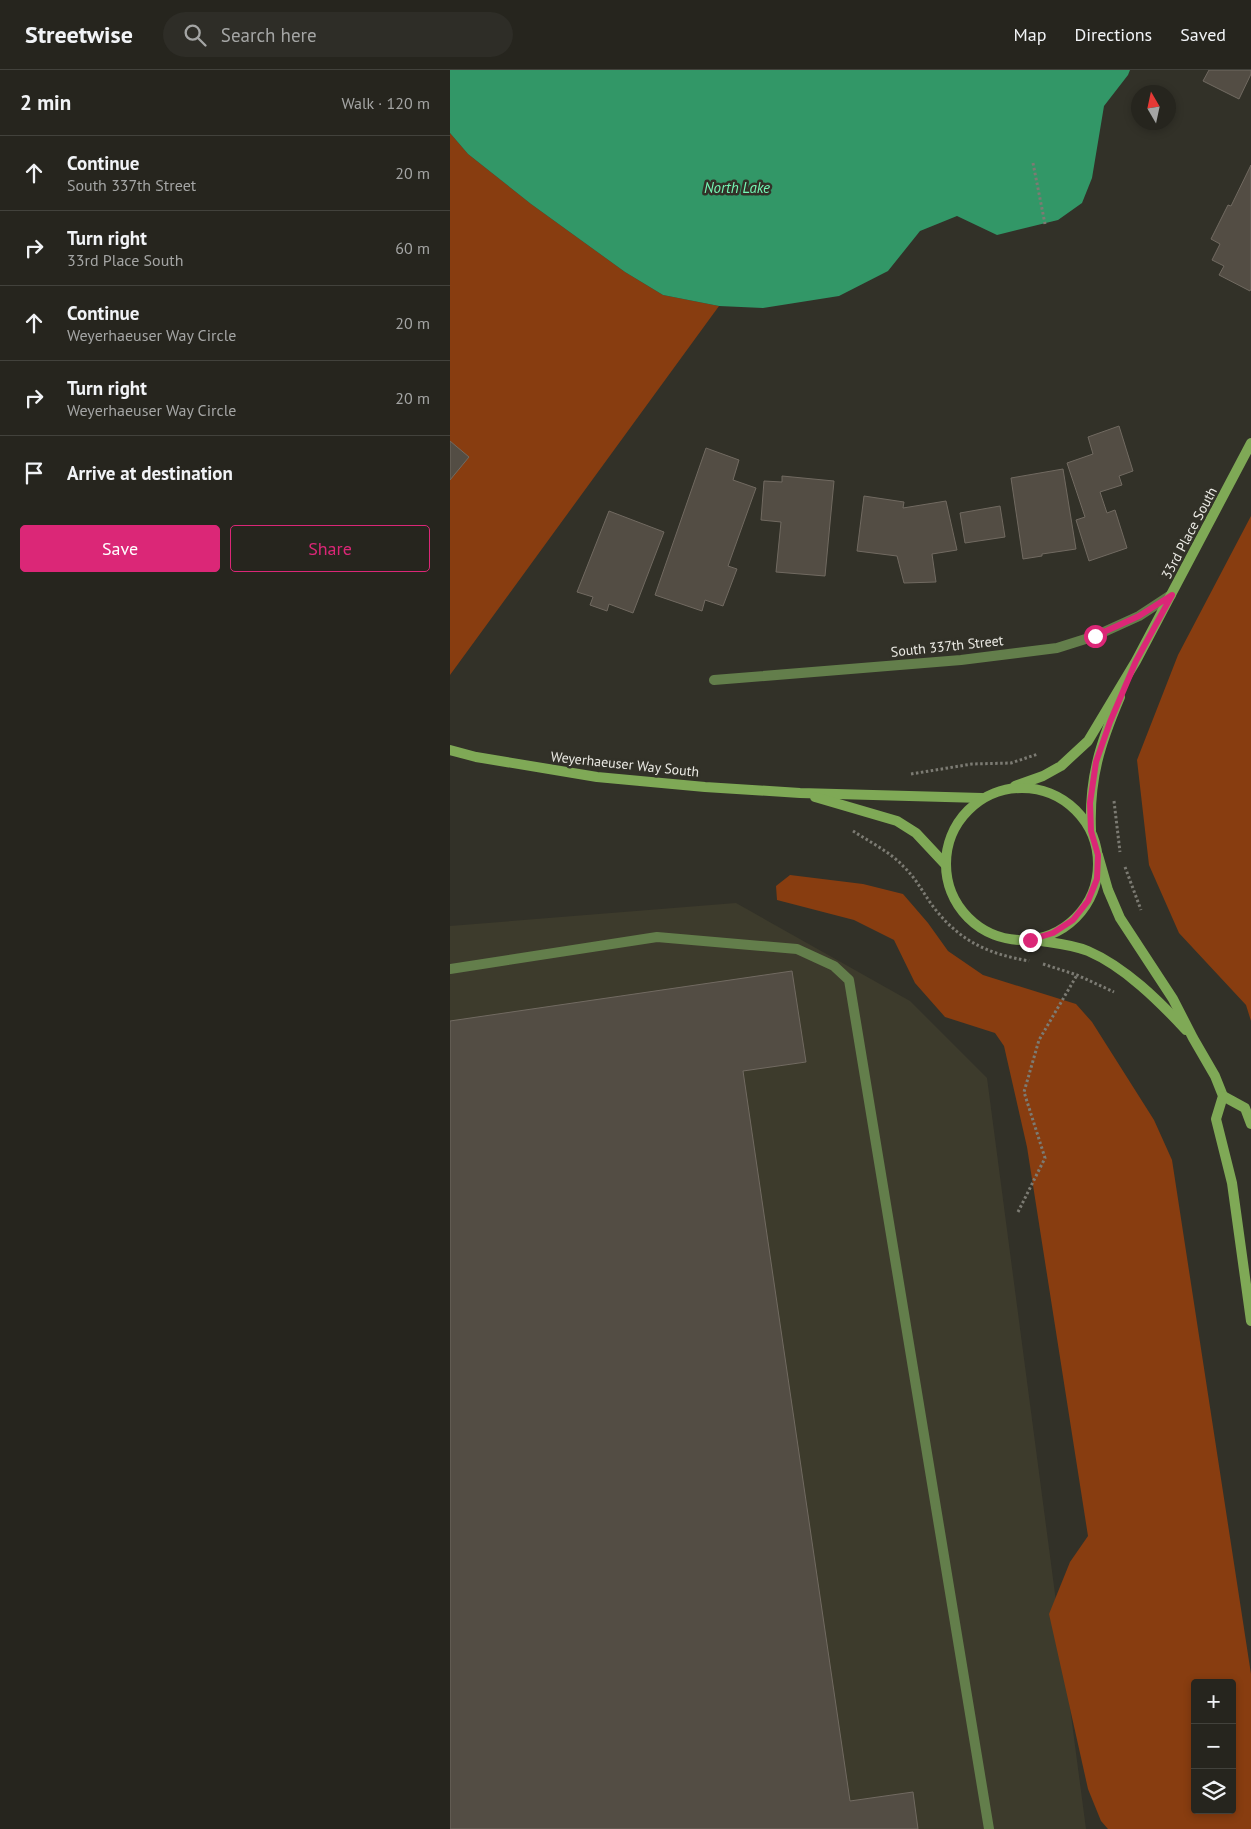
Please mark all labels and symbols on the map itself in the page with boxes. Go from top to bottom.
north arrow [1131,85,1176,130]
water label: North Lake [704,178,770,197]
street label: 33rd Place South [1157,484,1221,582]
route start [1084,625,1107,648]
street label: South 337th Street [890,631,1004,661]
street label: Weyerhaeuser Way South [550,747,700,781]
route end [1019,929,1042,952]

